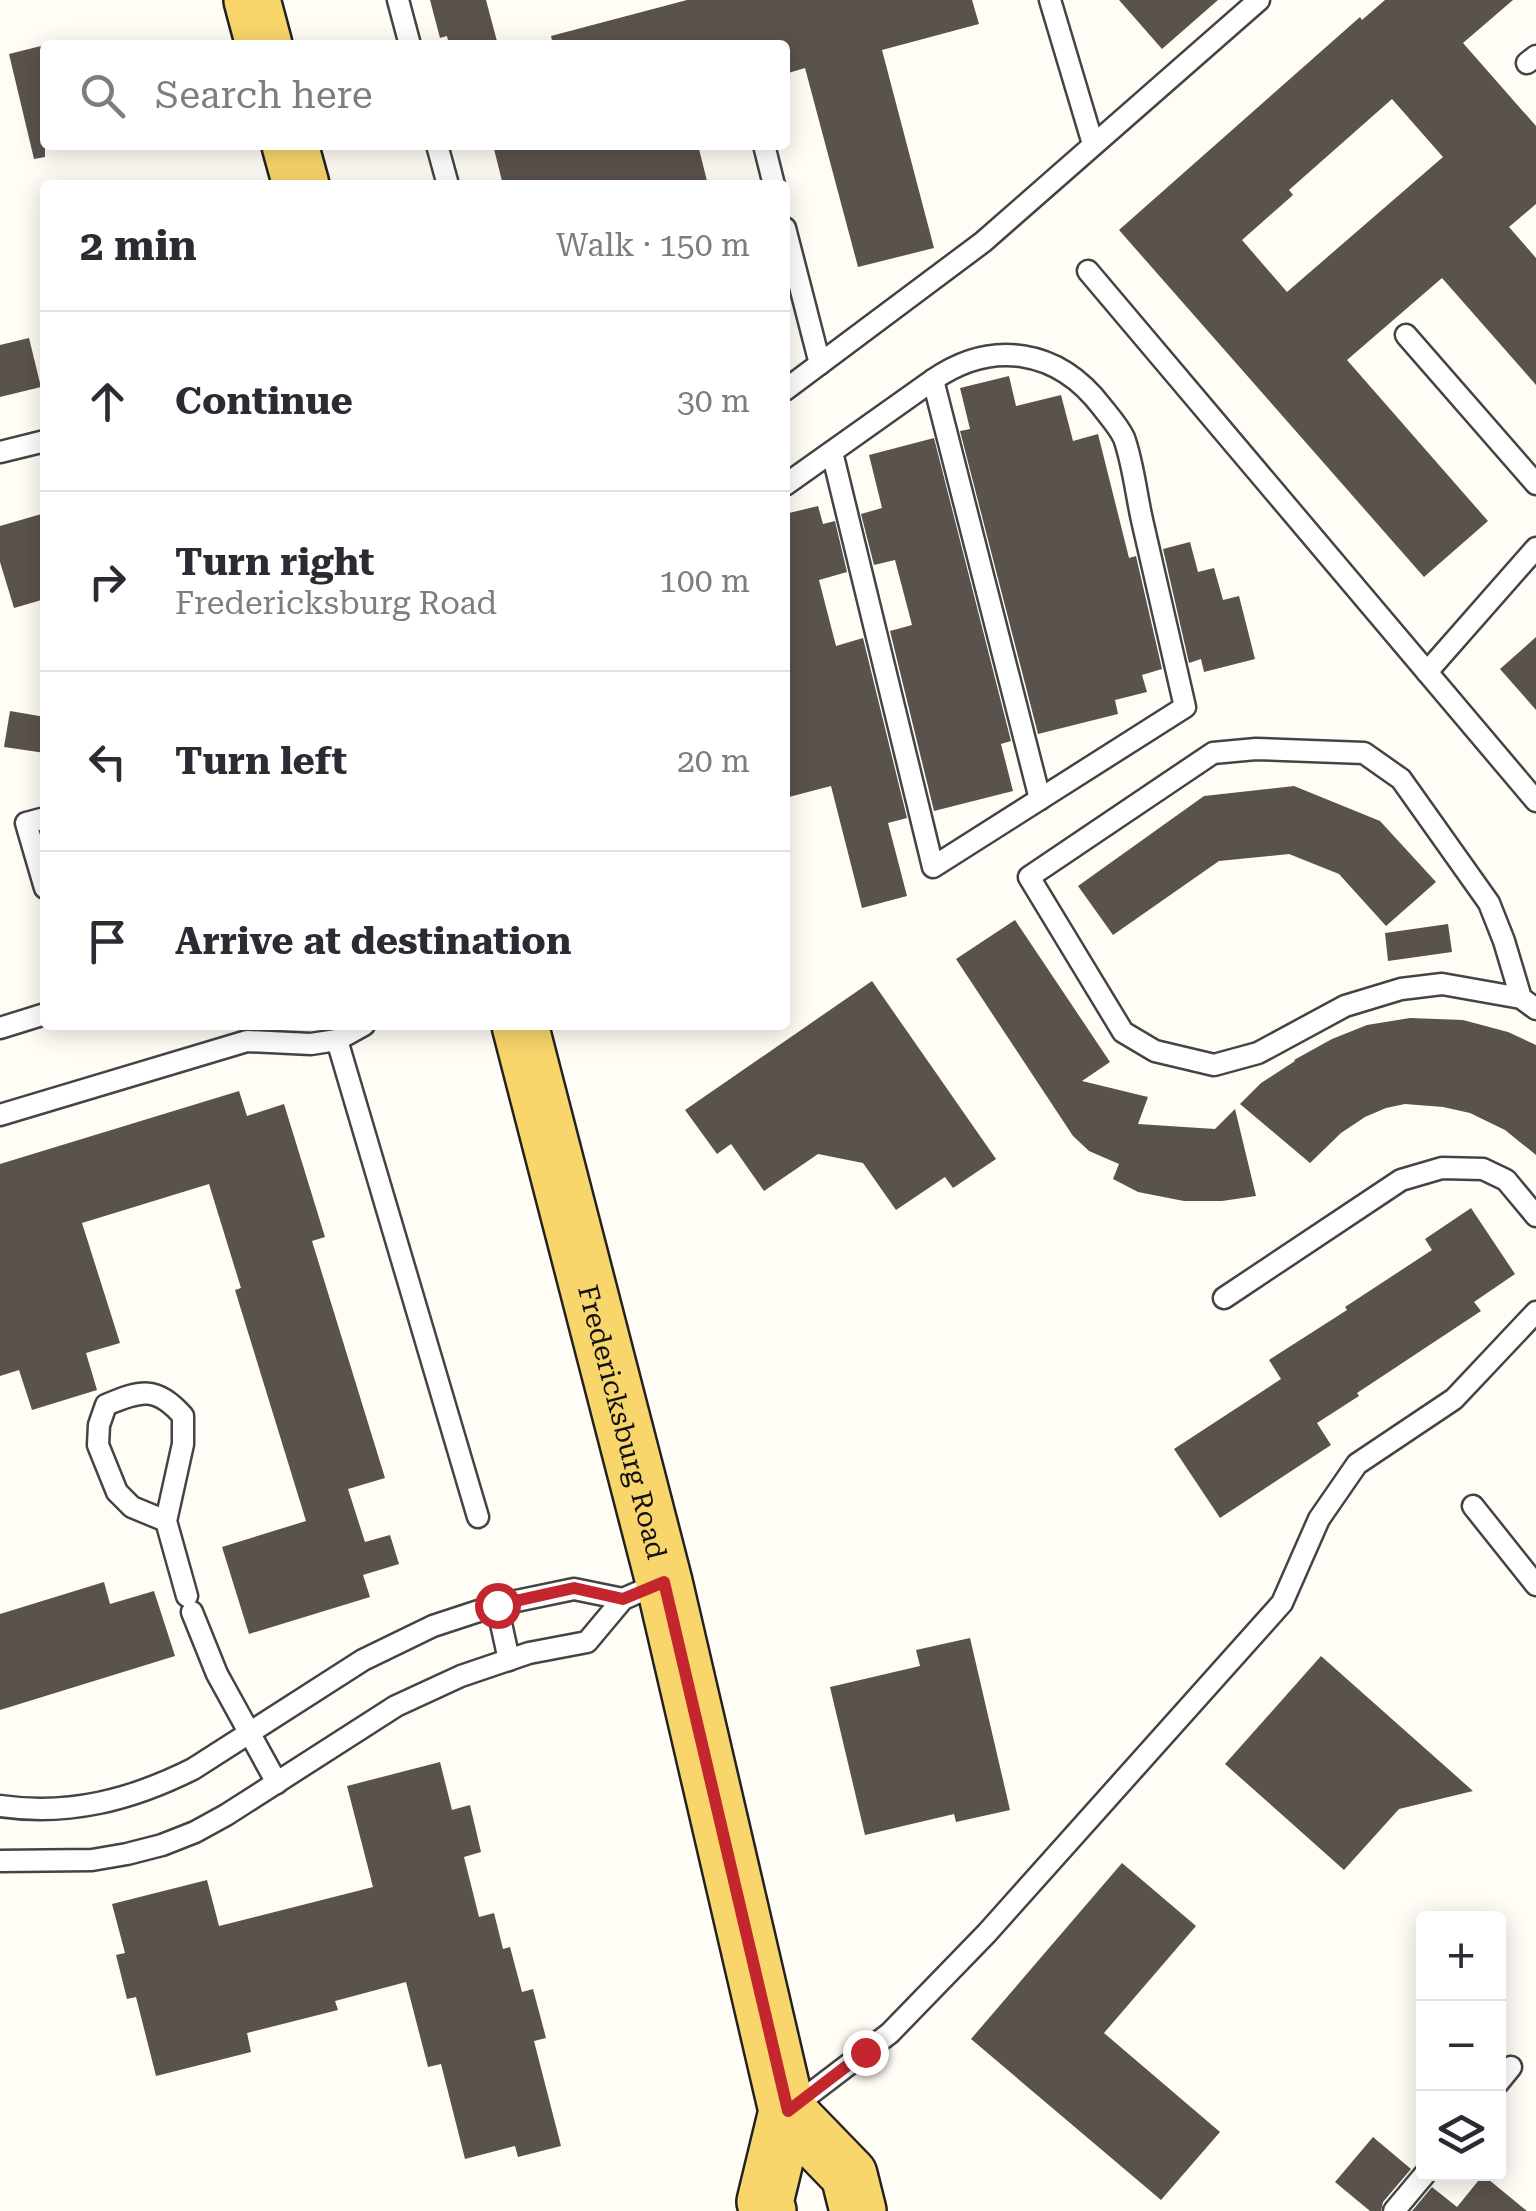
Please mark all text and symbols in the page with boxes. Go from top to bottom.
search box [40,40,790,150]
icon: search [75,68,130,123]
text: Search here [155,73,373,117]
text: 2 min [80,221,197,270]
text: Walk · 150 m [556,226,750,264]
icon: ahead [80,374,135,429]
text: Continue [175,379,353,423]
text: 30 m [677,382,750,420]
text: Turn right [175,540,374,584]
icon: right [80,554,135,609]
text: 100 m [659,562,750,600]
text: Fredericksburg Road [175,584,497,622]
icon: left [80,734,135,789]
text: Turn left [175,739,347,783]
text: 20 m [677,742,750,780]
icon: arrive [80,914,135,969]
text: Arrive at destination [175,919,571,963]
street label: Fredericksburg Road [571,1281,674,1563]
route start [475,1583,521,1629]
map controls [1416,1911,1506,2181]
button: + [1416,1911,1506,2001]
button: − [1416,2001,1506,2091]
route end [843,2030,889,2076]
button: layers [1416,2091,1506,2181]

